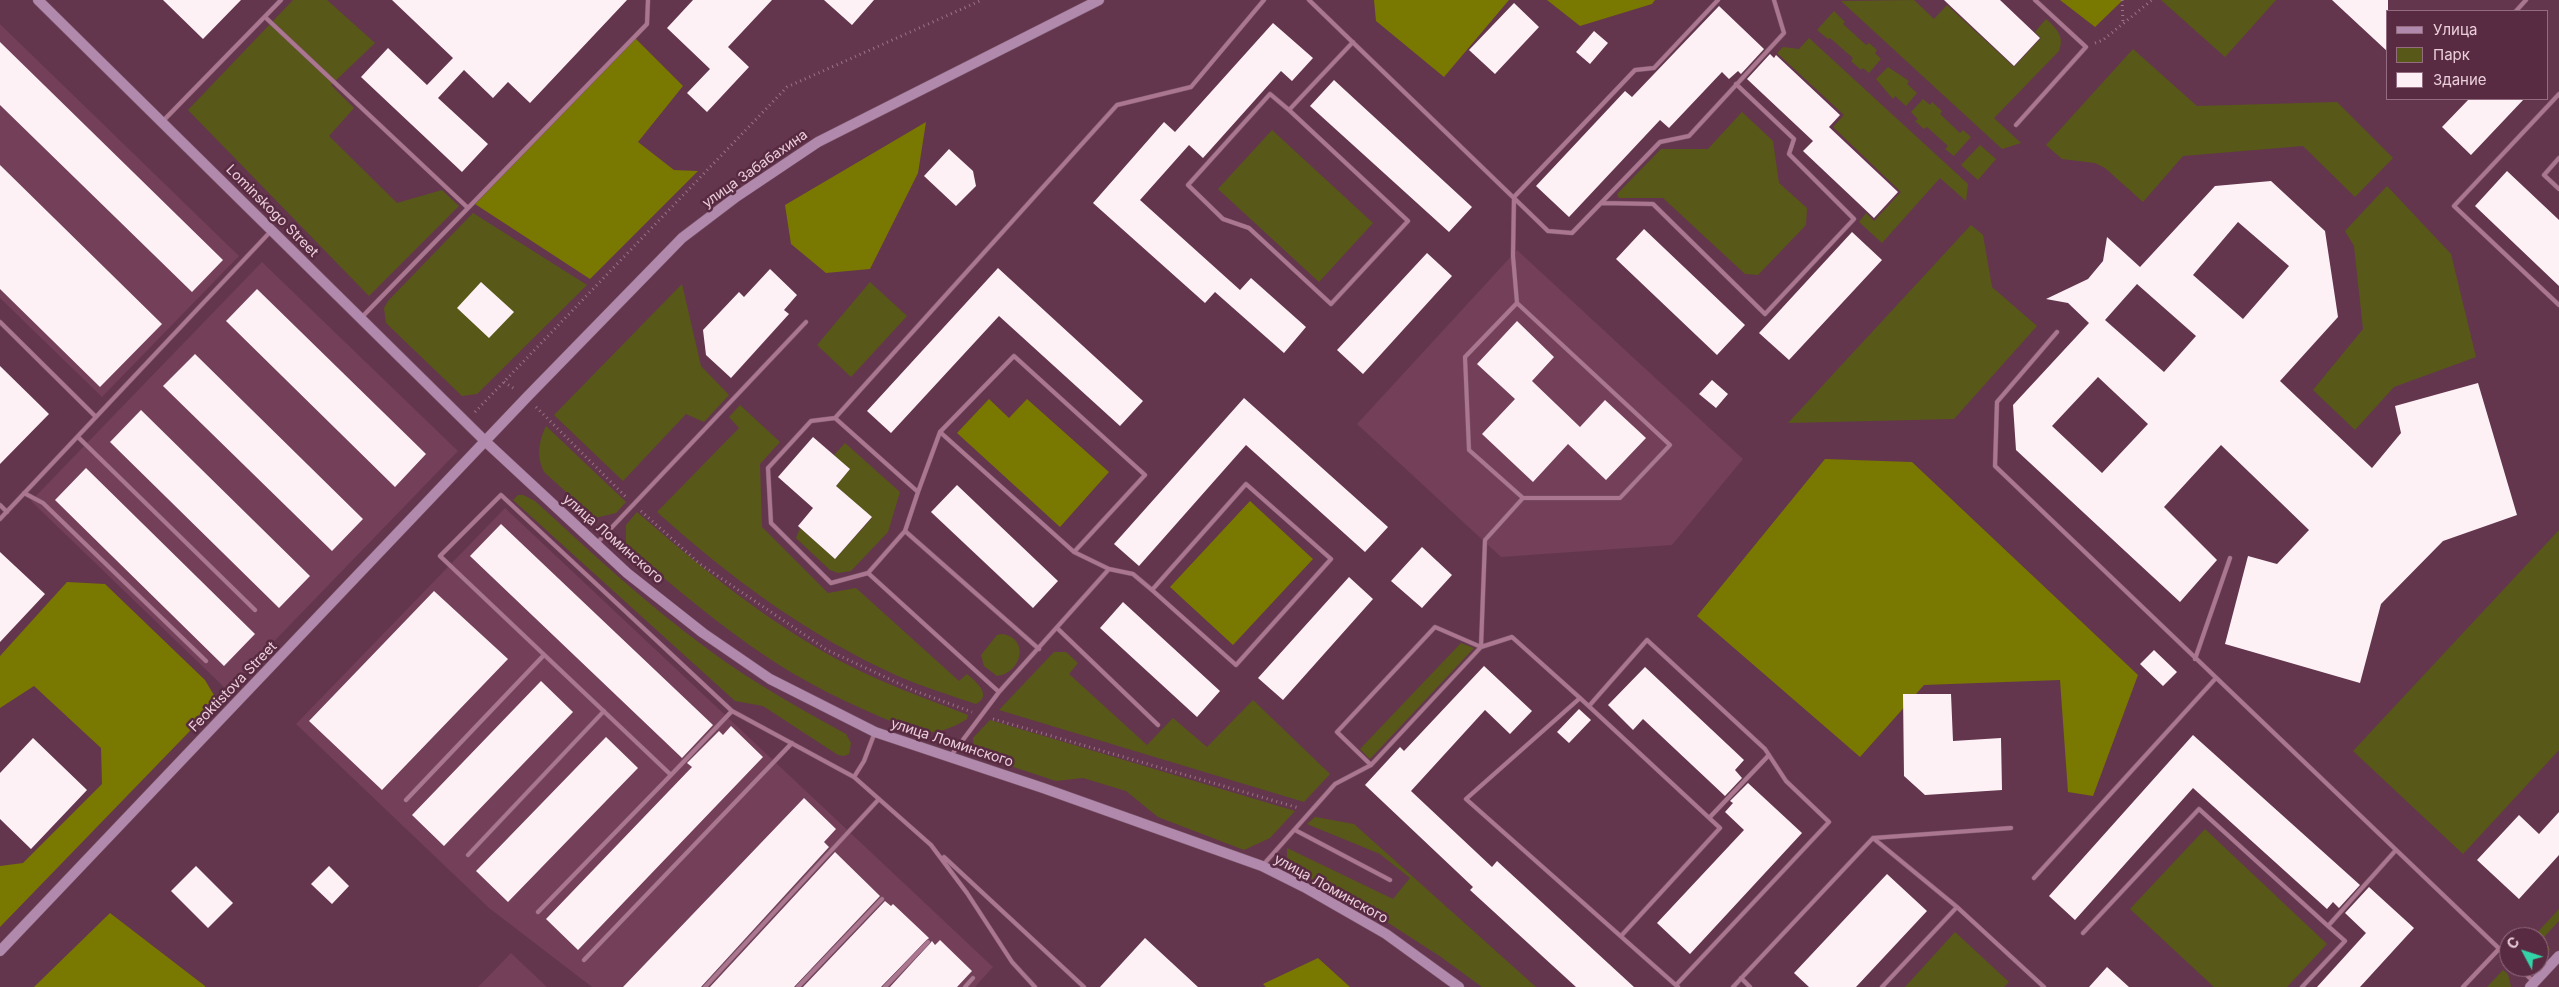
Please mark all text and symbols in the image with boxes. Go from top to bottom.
legend [2386,10,2549,100]
text: Улица [2433,20,2477,39]
text: Парк [2433,45,2470,64]
text: Здание [2433,70,2487,89]
street label: улица Забабахина [699,126,811,212]
street label: Lominskogo Street [222,161,322,261]
street label: улица Ломинского [559,491,667,587]
street label: Feoktistova Street [186,638,280,736]
street label: улица Ломинского [889,715,1015,771]
street label: улица Ломинского [1271,851,1391,927]
north arrow [2499,927,2549,977]
text: С [2503,933,2523,952]

